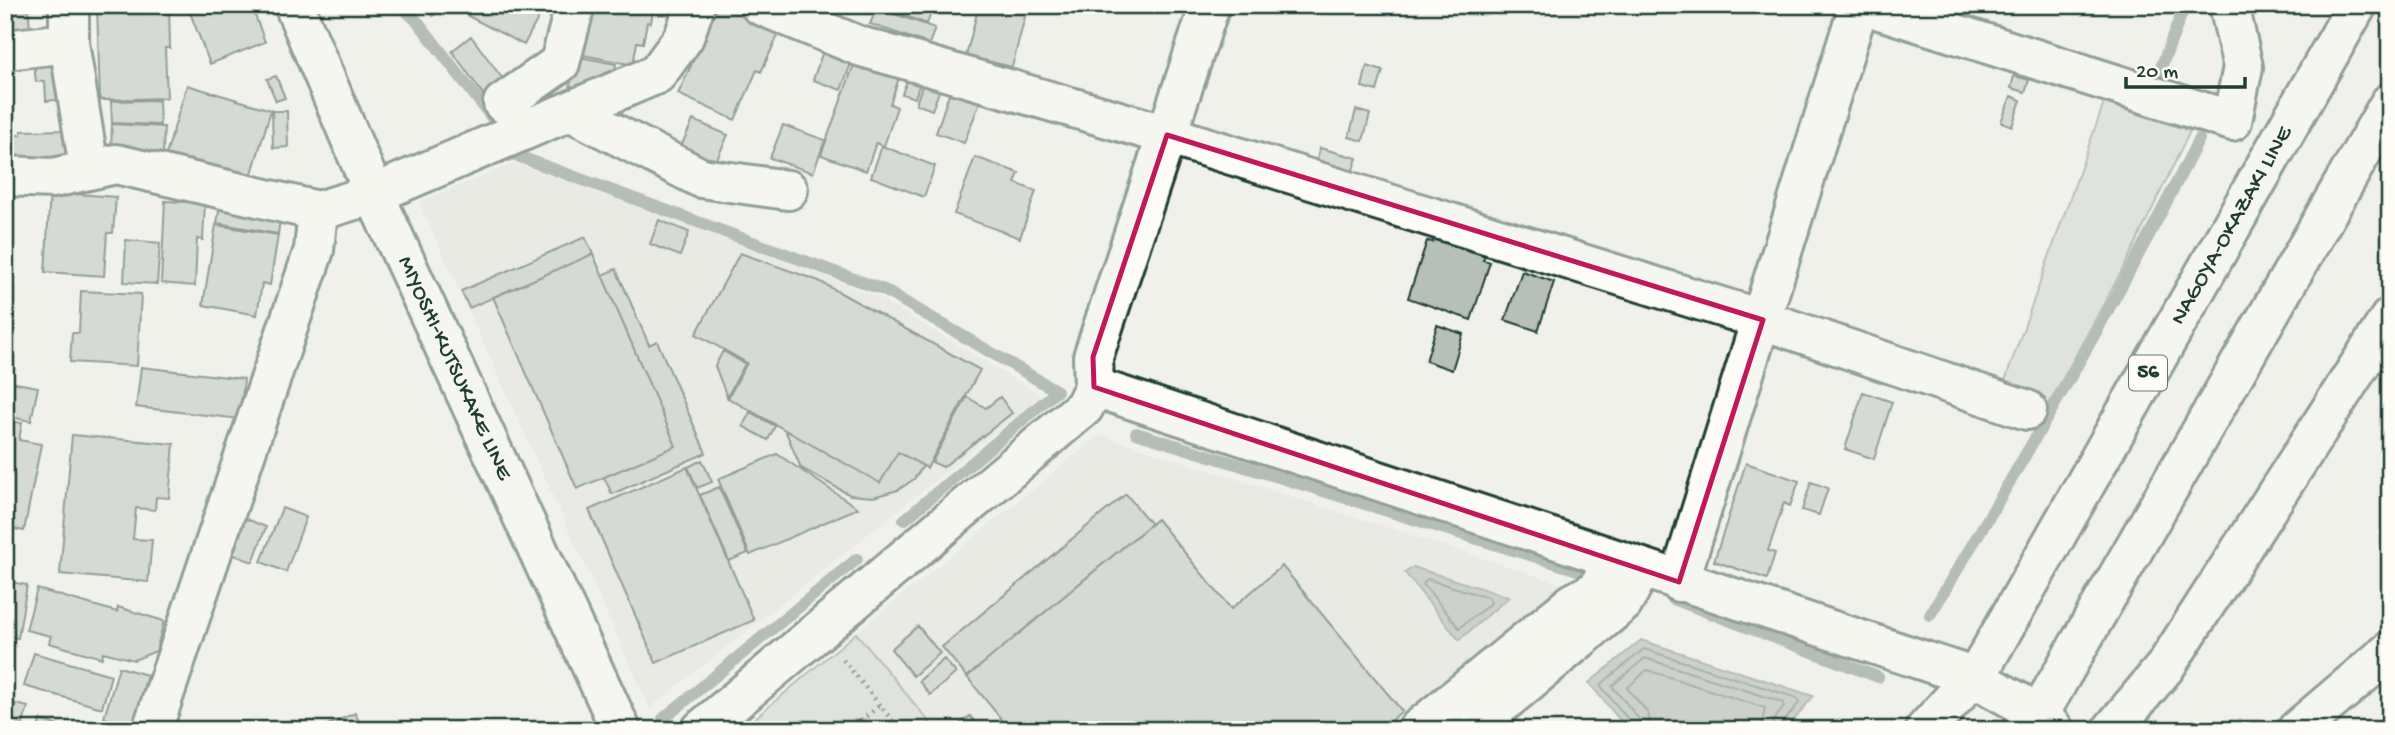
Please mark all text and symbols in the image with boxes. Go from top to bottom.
scale bar [2126,46,2244,90]
text: 20 m [2136,61,2178,86]
street label: NAGOYA-OKAZAKI LINE [2165,120,2300,330]
street label: MIYOSHI-KUTSUKAKE LINE [391,252,518,486]
road number: 56 [2129,356,2167,390]

